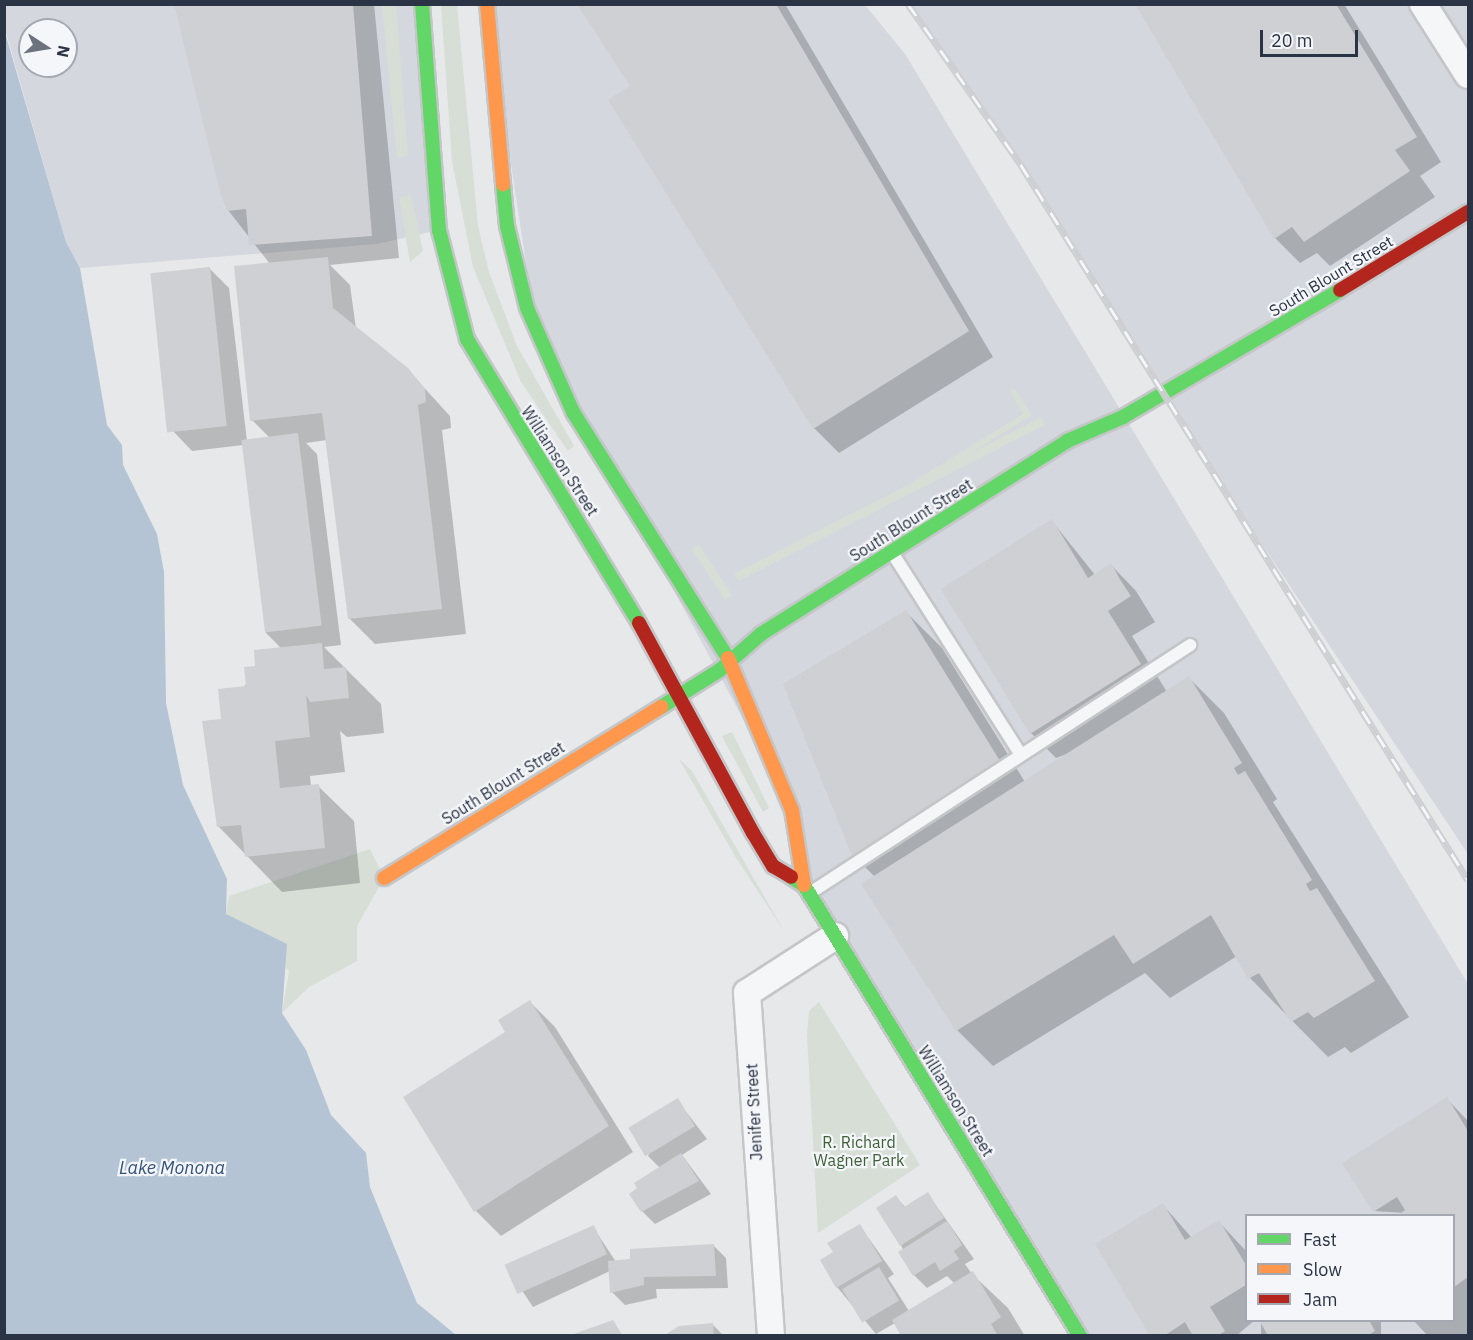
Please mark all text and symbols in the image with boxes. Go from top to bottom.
north arrow [18,18,78,78]
scale bar [1263,18,1360,56]
text: 20 m [1271,29,1313,52]
text: N [53,44,75,59]
street label: South Blount Street [1266,231,1396,321]
street label: Williamson Street [517,403,603,519]
street label: South Blount Street [846,474,976,566]
street label: South Blount Street [438,737,568,829]
street label: Williamson Street [914,1042,998,1160]
street label: Jenifer Street [742,1063,766,1161]
park label: R. Richard Wagner Park [814,1132,904,1170]
water label: Lake Monona [119,1157,225,1179]
legend [1245,1214,1455,1322]
text: Fast [1303,1228,1337,1251]
text: Slow [1303,1258,1342,1281]
text: Jam [1303,1288,1338,1311]

